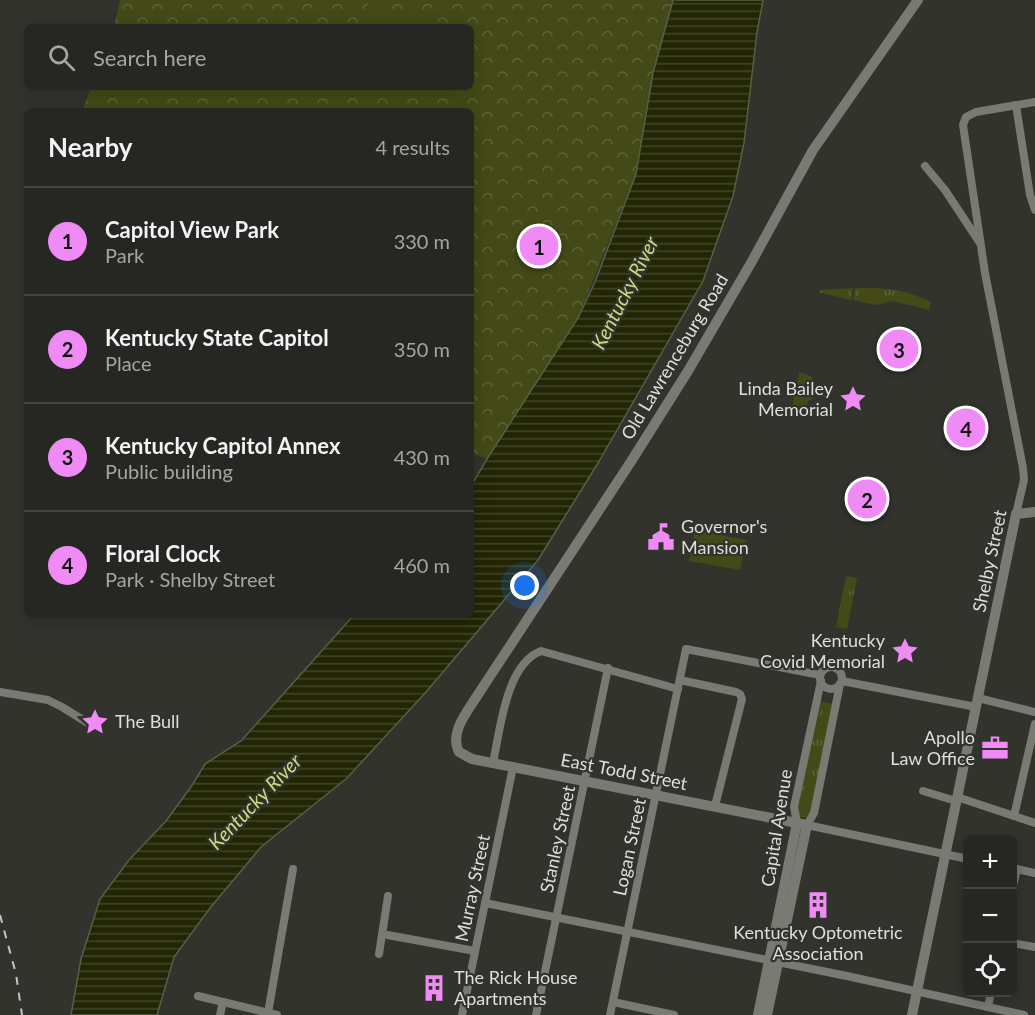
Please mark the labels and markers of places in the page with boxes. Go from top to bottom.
pin: 1 [520,224,558,268]
pin: 3 [880,326,918,372]
place label: Linda Bailey Memorial [738,377,834,420]
place icon: Linda Bailey Memorial [838,384,868,414]
pin: 4 [946,406,986,450]
pin: 2 [848,476,886,522]
place label: Governor's Mansion [681,515,767,558]
public building icon: Governor's Mansion [646,522,676,552]
place label: Kentucky Covid Memorial [760,629,886,672]
place icon: Kentucky Covid Memorial [890,636,920,666]
place icon: The Bull [80,707,110,737]
place label: The Bull [115,710,180,732]
place label: Apollo Law Office [890,726,975,769]
office icon: Apollo Law Office [980,733,1010,763]
building icon: Kentucky Optometric Association [803,890,833,920]
place label: Kentucky Optometric Association [733,921,903,964]
place label: The Rick House Apartments [454,966,577,1009]
building icon: The Rick House Apartments [419,973,449,1003]

